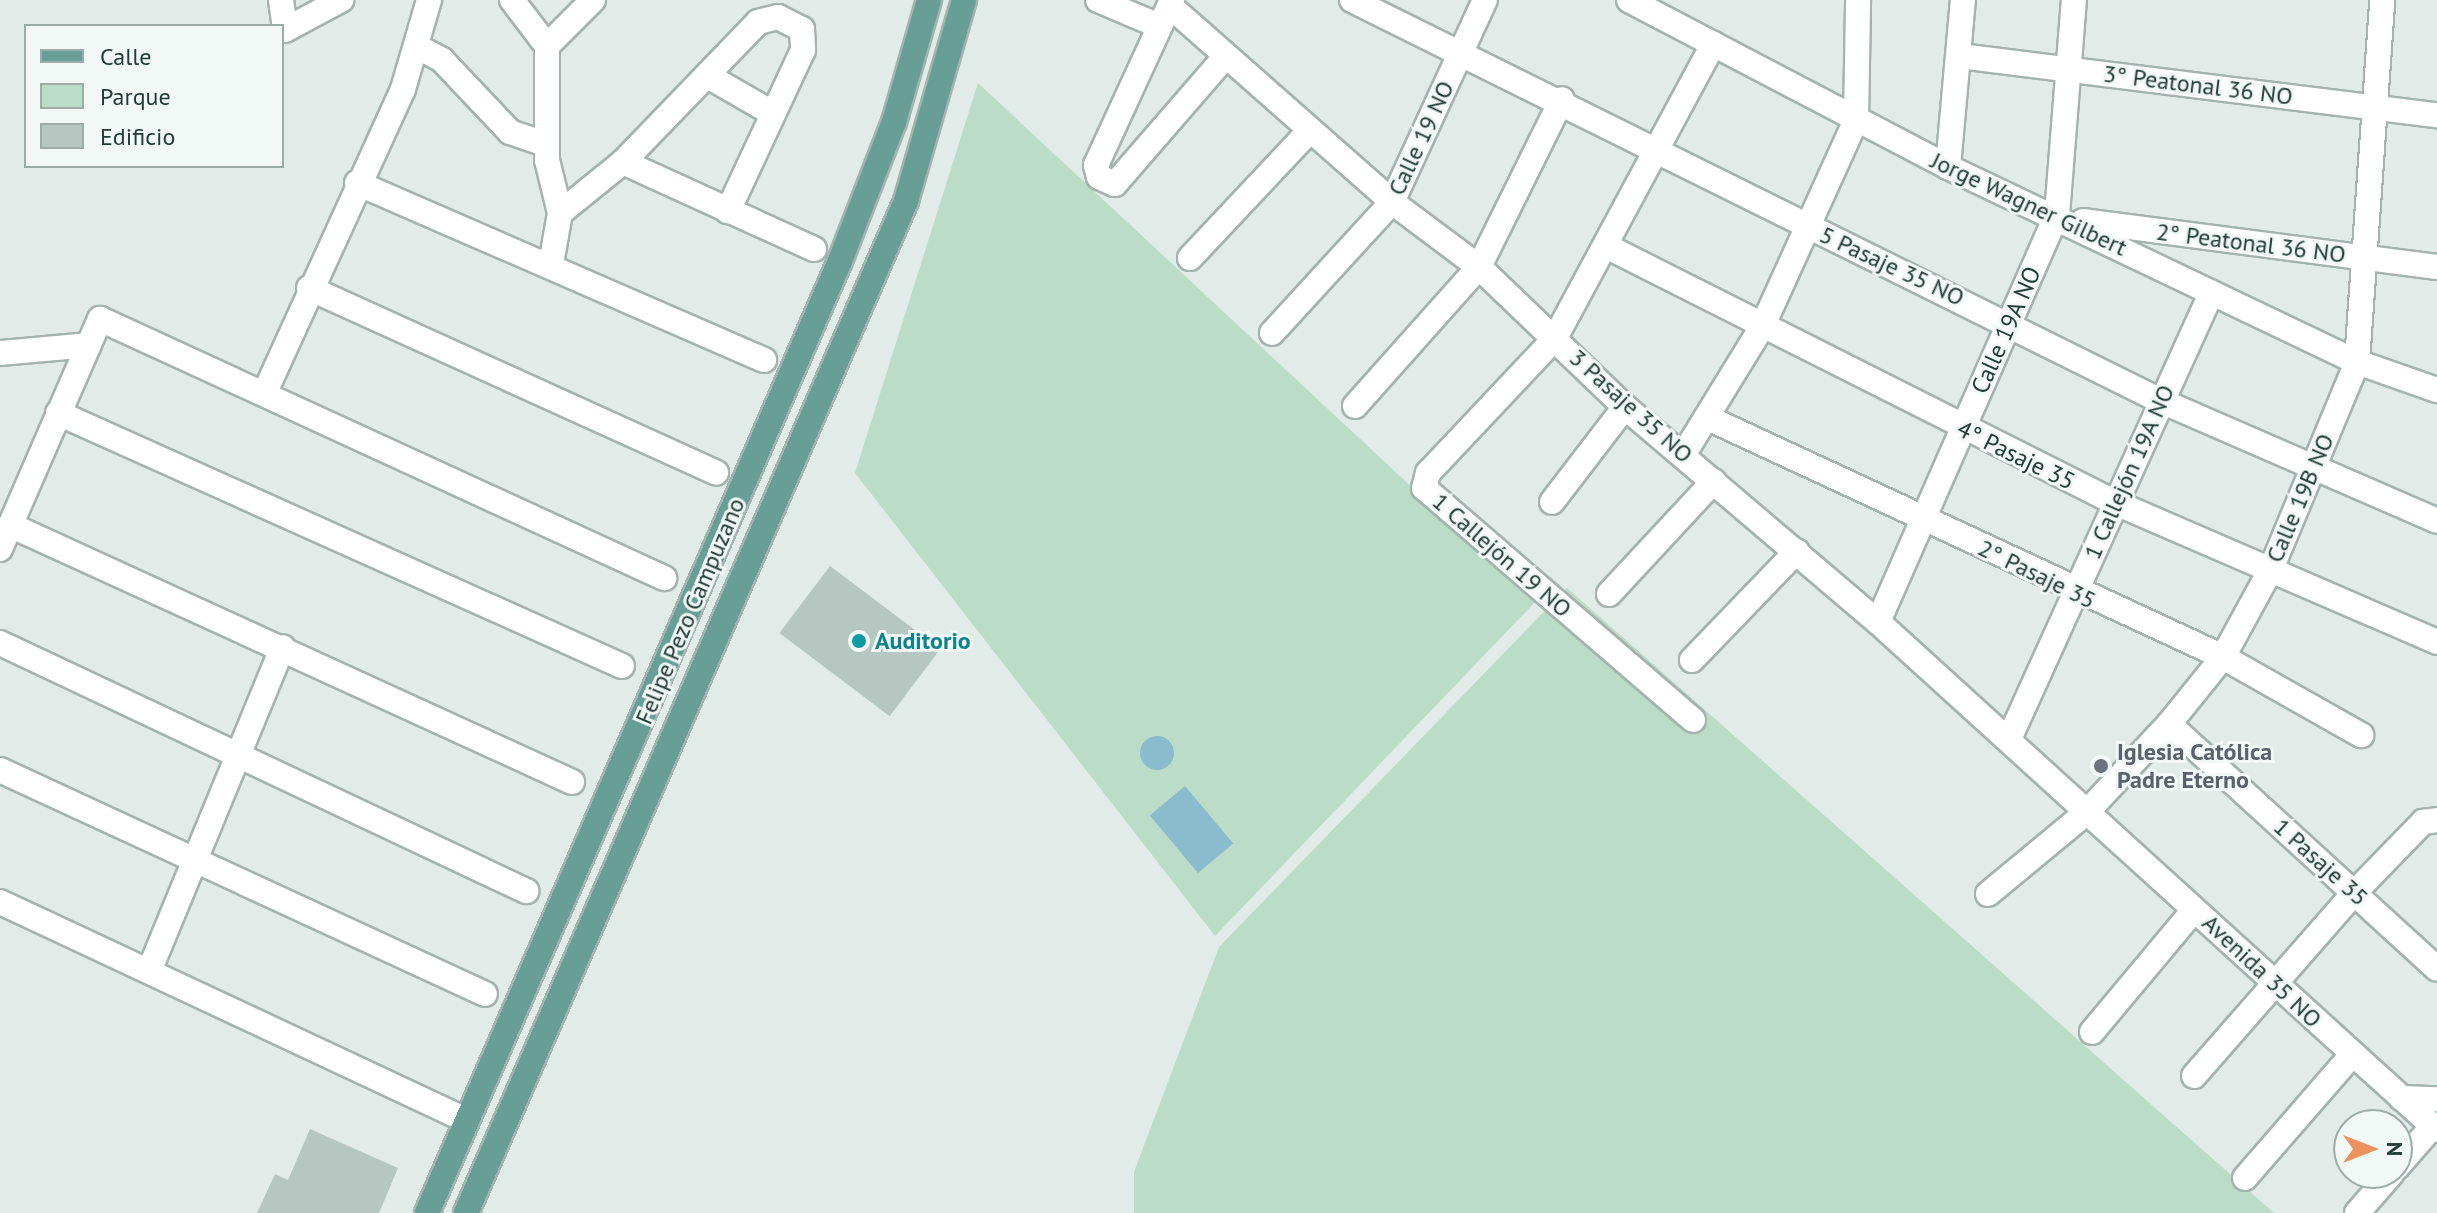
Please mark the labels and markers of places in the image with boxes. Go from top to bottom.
place label: Auditorio [875,627,971,655]
marker: Auditorio [850,632,868,650]
place label: Iglesia Católica Padre Eterno [2117,738,2273,794]
marker: Iglesia Católica Padre Eterno [2092,757,2110,775]

